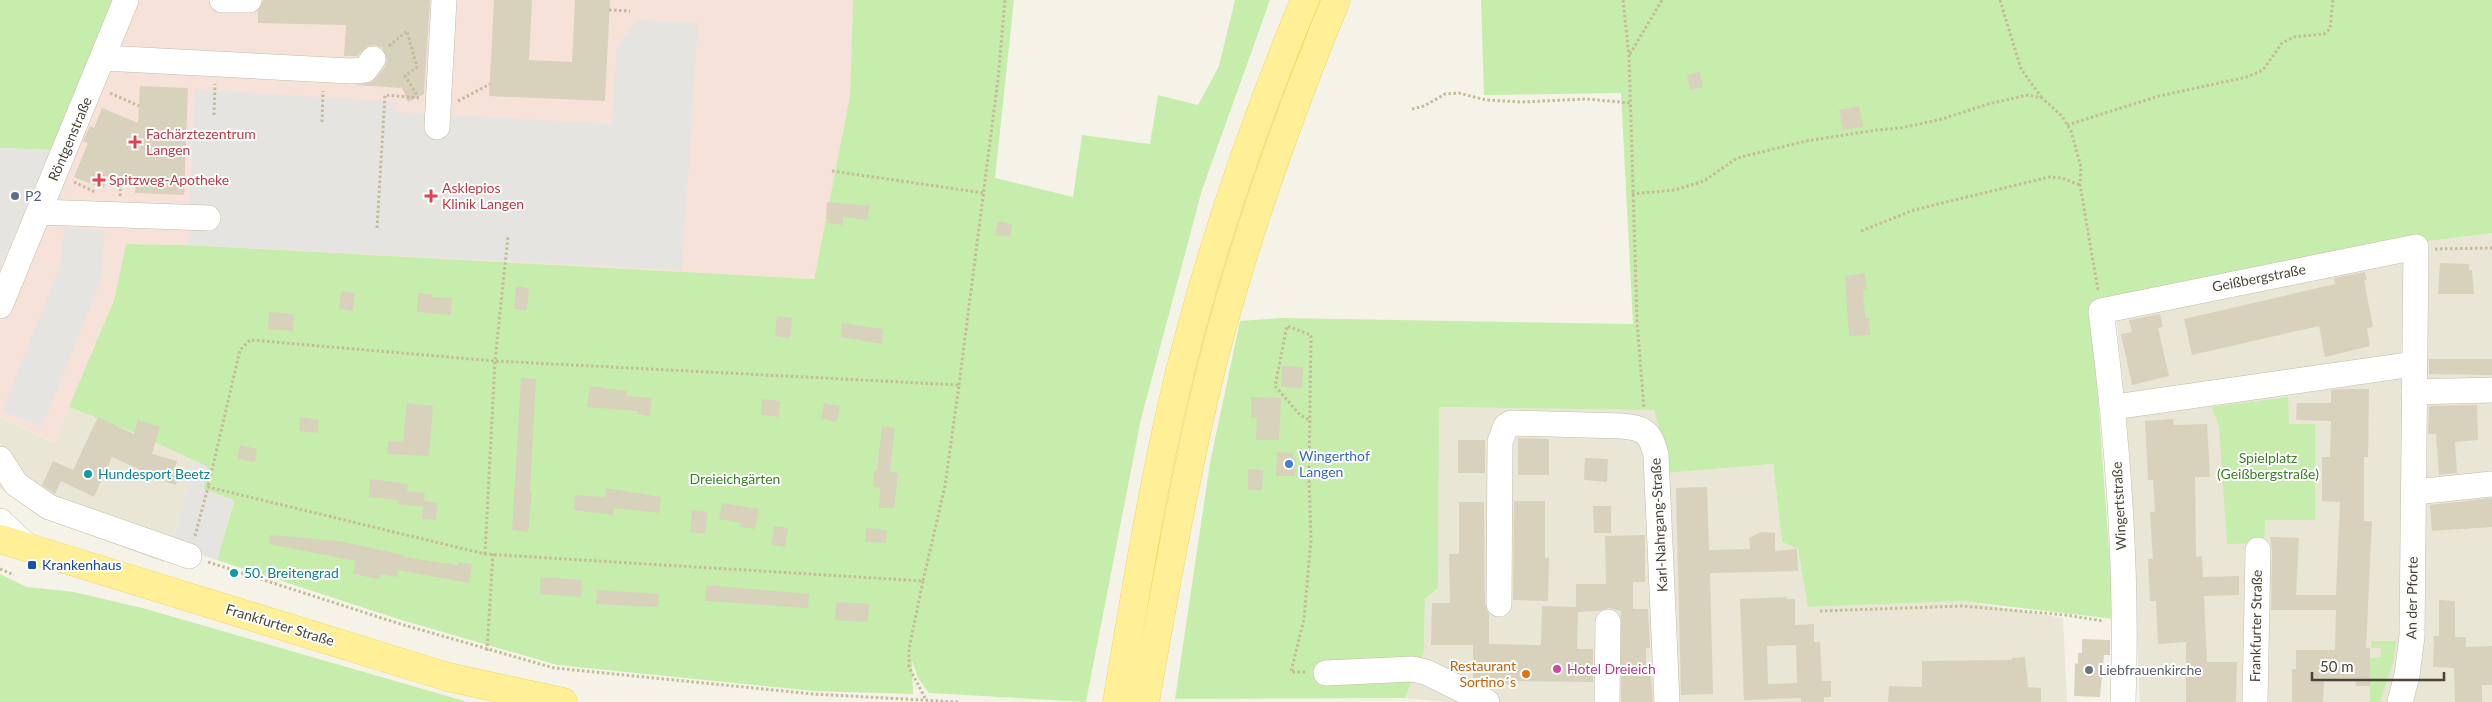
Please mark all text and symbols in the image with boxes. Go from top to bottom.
street label: Röntgenstraße [44,94,95,184]
place label: Fachärztezentrum Langen [146,125,256,158]
marker: Fachärztezentrum Langen [128,135,142,149]
place label: Spitzweg-Apotheke [109,171,229,188]
marker: Spitzweg-Apotheke [93,174,105,186]
place label: Asklepios Klinik Langen [442,179,524,212]
place label: P2 [25,187,42,204]
marker: Asklepios Klinik Langen [424,189,438,203]
marker: P2 [9,190,21,202]
street label: Geißbergstraße [2211,260,2307,295]
place label: Wingerthof Langen [1299,447,1370,480]
park label: Spielplatz (Geißbergstraße) [2217,449,2319,482]
marker: Wingerthof Langen [1283,458,1295,470]
street label: Karl-Nahrgang-Straße [1646,458,1671,593]
street label: Wingertstraße [2108,461,2129,551]
place label: Hundesport Beetz [98,465,210,482]
marker: Hundesport Beetz [82,468,94,480]
park label: Dreieichgärten [690,470,780,487]
place label: Krankenhaus [42,556,122,573]
street label: An der Pforte [2402,556,2421,640]
marker: Krankenhaus [26,559,38,571]
place label: 50. Breitengrad [244,564,339,581]
marker: 50. Breitengrad [228,567,240,579]
street label: Frankfurter Straße [2246,570,2265,682]
street label: Frankfurter Straße [224,600,336,649]
scale bar [2312,650,2444,682]
place label: Restaurant Sortino´s [1450,657,1516,690]
text: 50 m [2320,657,2354,675]
place label: Hotel Dreieich [1567,660,1656,677]
place label: Liebfrauenkirche [2099,661,2202,678]
marker: Hotel Dreieich [1551,663,1563,675]
marker: Liebfrauenkirche [2083,664,2095,676]
marker: Restaurant Sortino´s [1520,668,1532,680]

